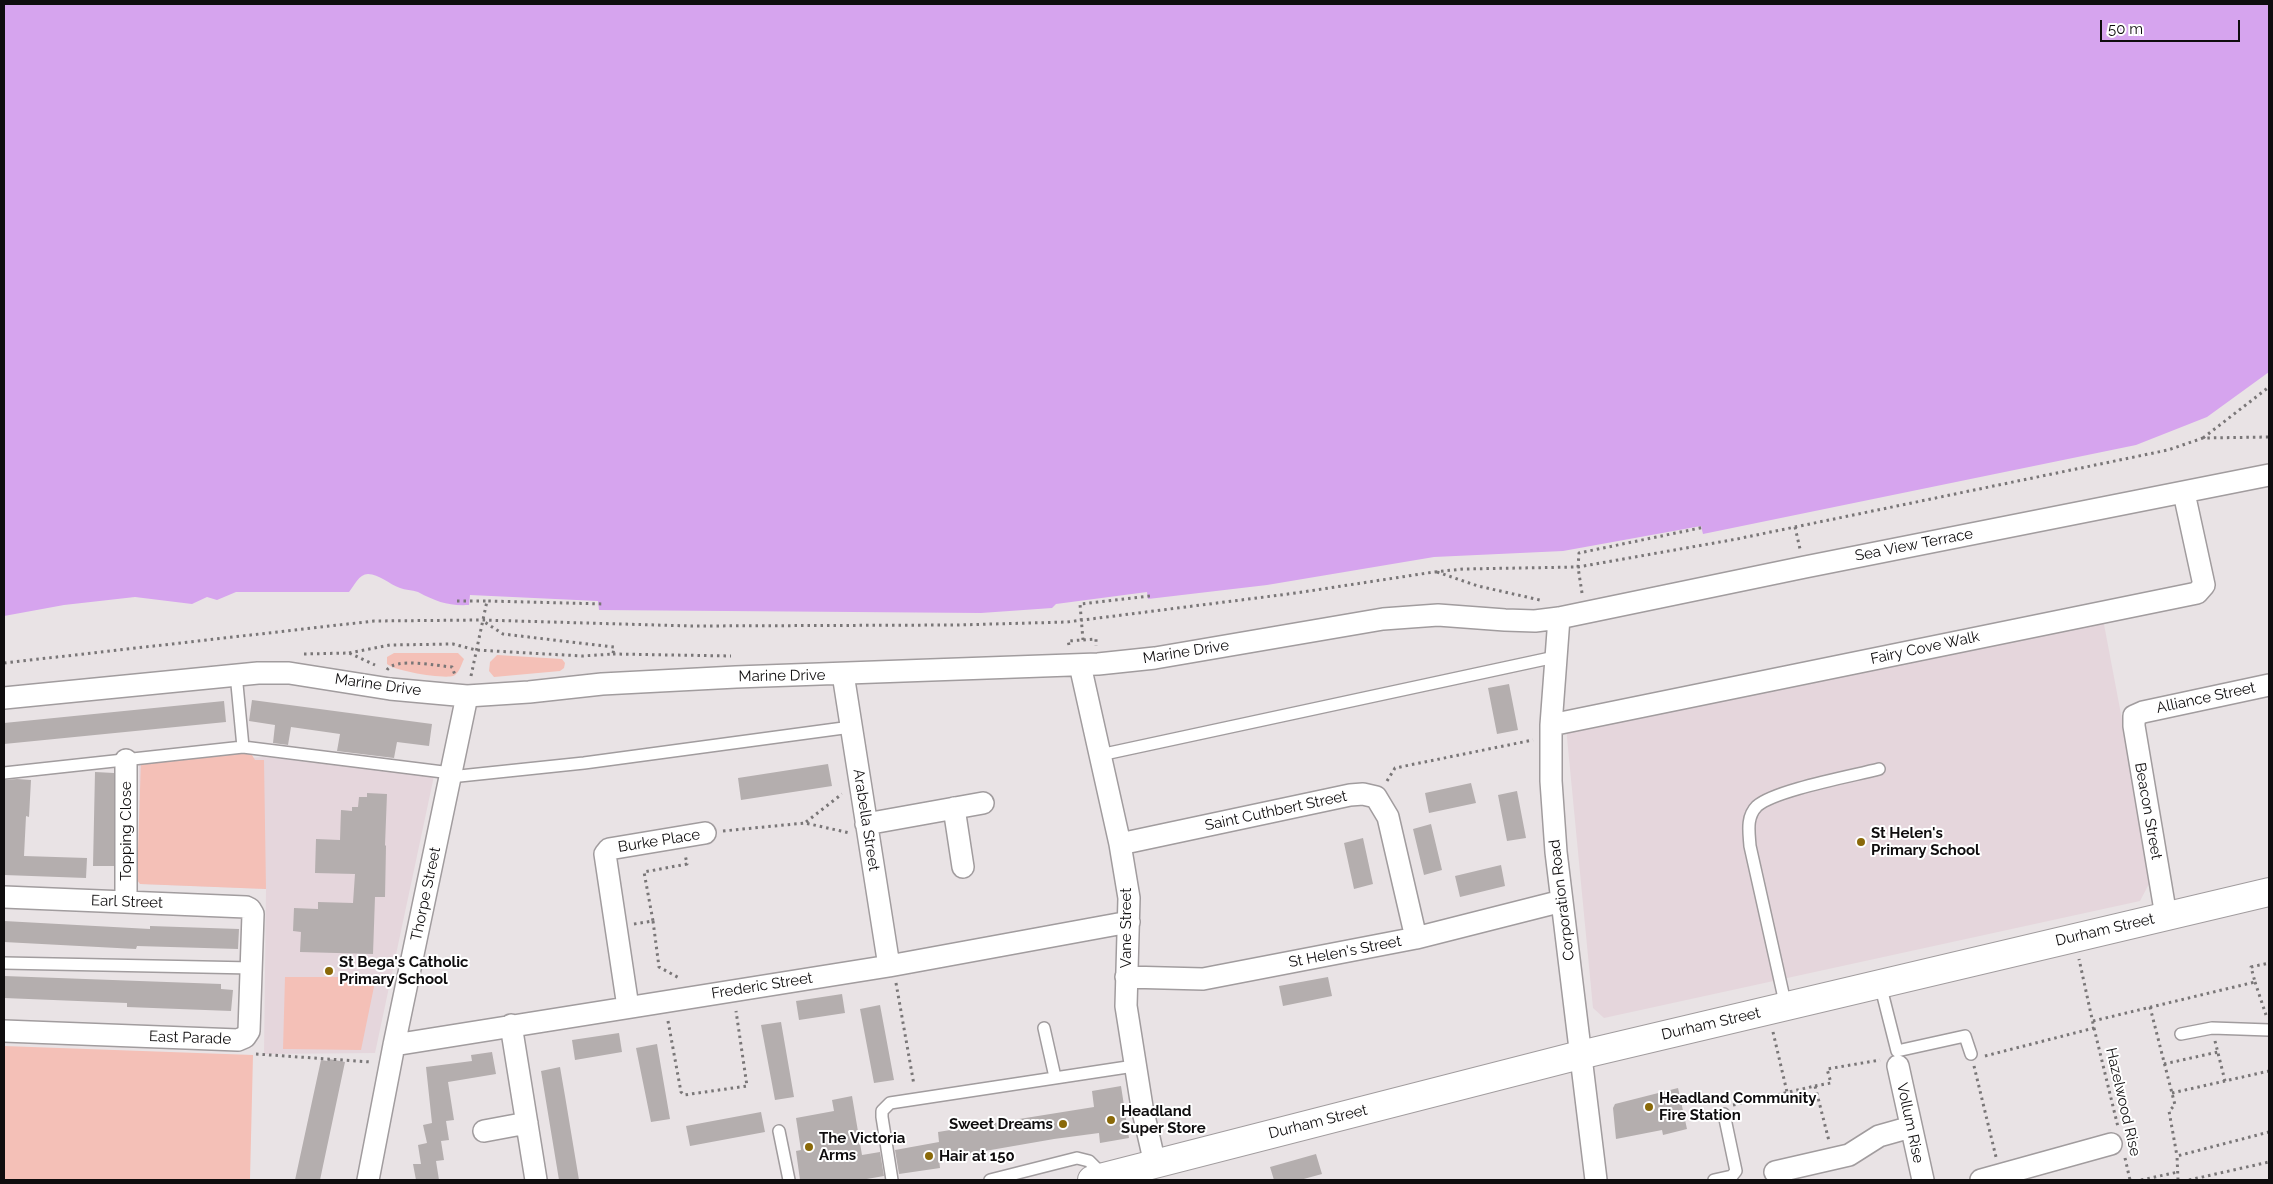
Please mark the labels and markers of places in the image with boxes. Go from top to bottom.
place label: St Helen's Primary School [1871,824,1980,859]
marker: St Helen's Primary School [1855,836,1867,848]
place label: St Bega's Catholic Primary School [339,953,469,988]
marker: St Bega's Catholic Primary School [323,965,335,977]
place label: Headland Community Fire Station [1659,1089,1816,1124]
marker: Headland Community Fire Station [1643,1101,1655,1113]
place label: Headland Super Store [1121,1102,1206,1137]
marker: Headland Super Store [1105,1114,1117,1126]
place label: Sweet Dreams [949,1115,1053,1133]
marker: Sweet Dreams [1057,1118,1069,1130]
place label: The Victoria Arms [819,1129,905,1164]
marker: The Victoria Arms [803,1141,815,1153]
place label: Hair at 150 [939,1147,1015,1165]
marker: Hair at 150 [923,1150,935,1162]

